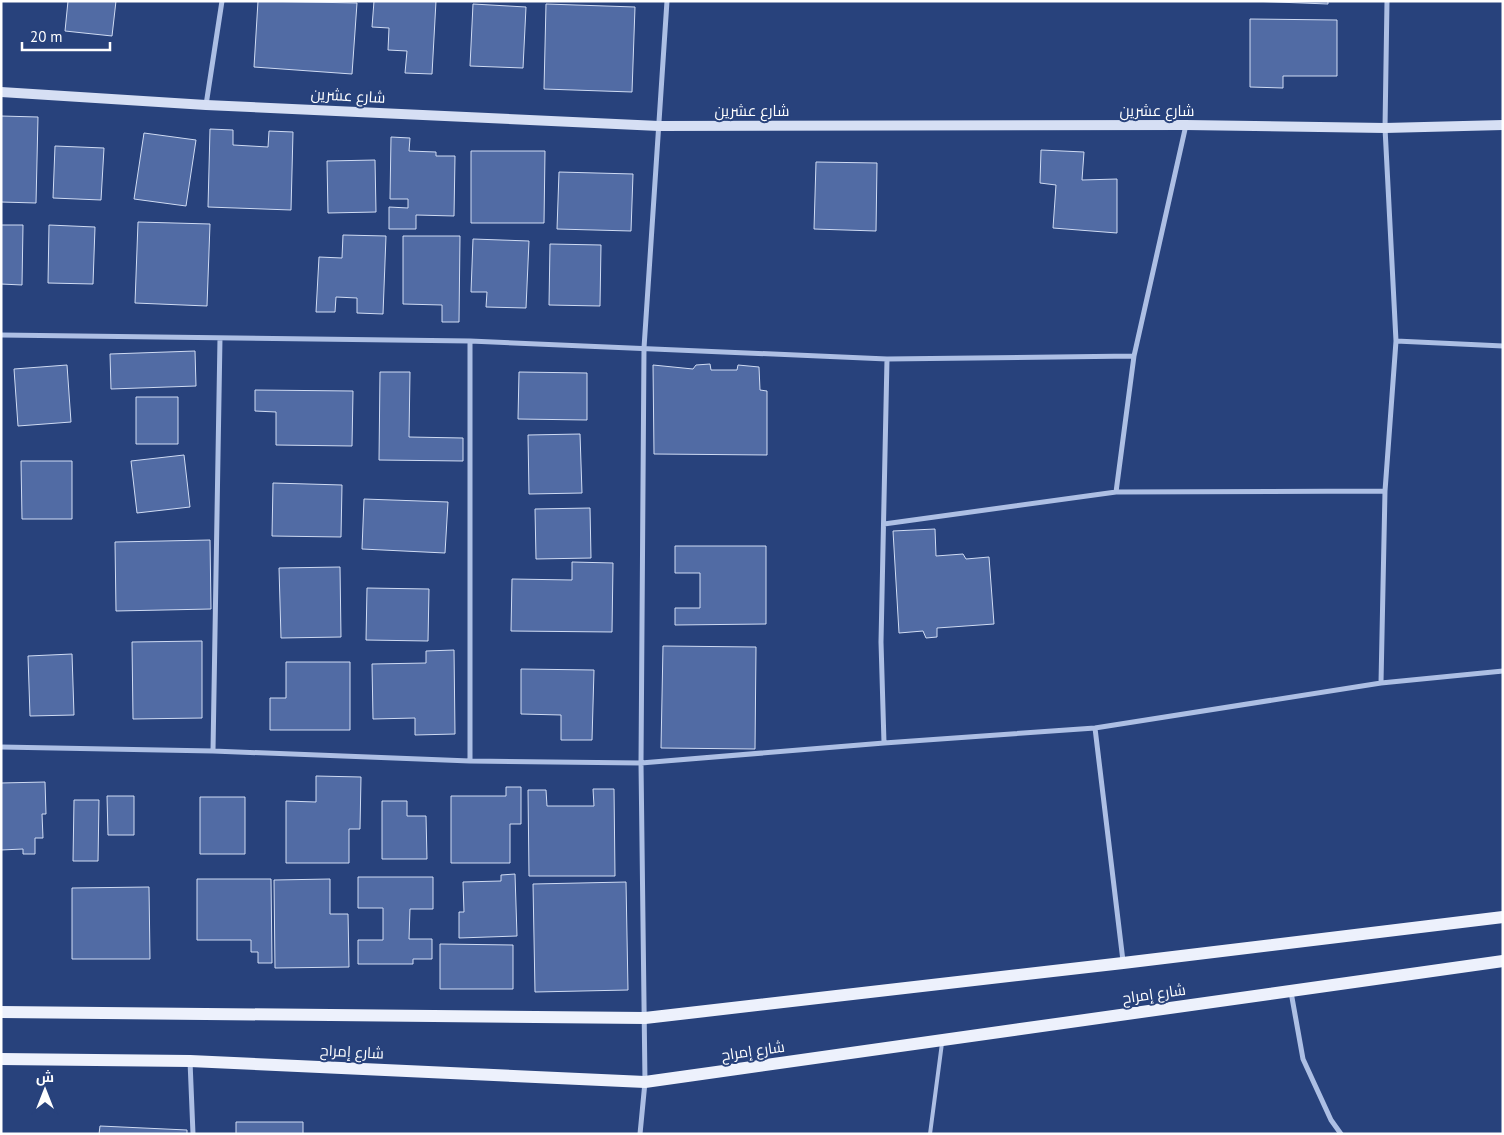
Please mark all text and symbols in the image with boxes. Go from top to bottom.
scale bar [22,20,110,52]
text: 20 m [30,27,63,46]
street label: شارع عشرين [310,84,386,109]
street label: شارع عشرين [715,101,789,122]
street label: شارع عشرين [1120,101,1194,122]
street label: شارع إمراح [1121,980,1187,1009]
street label: شارع إمراح [720,1037,786,1066]
street label: شارع إمراح [319,1040,384,1065]
north arrow [20,1065,70,1115]
text: ش [36,1068,54,1086]

